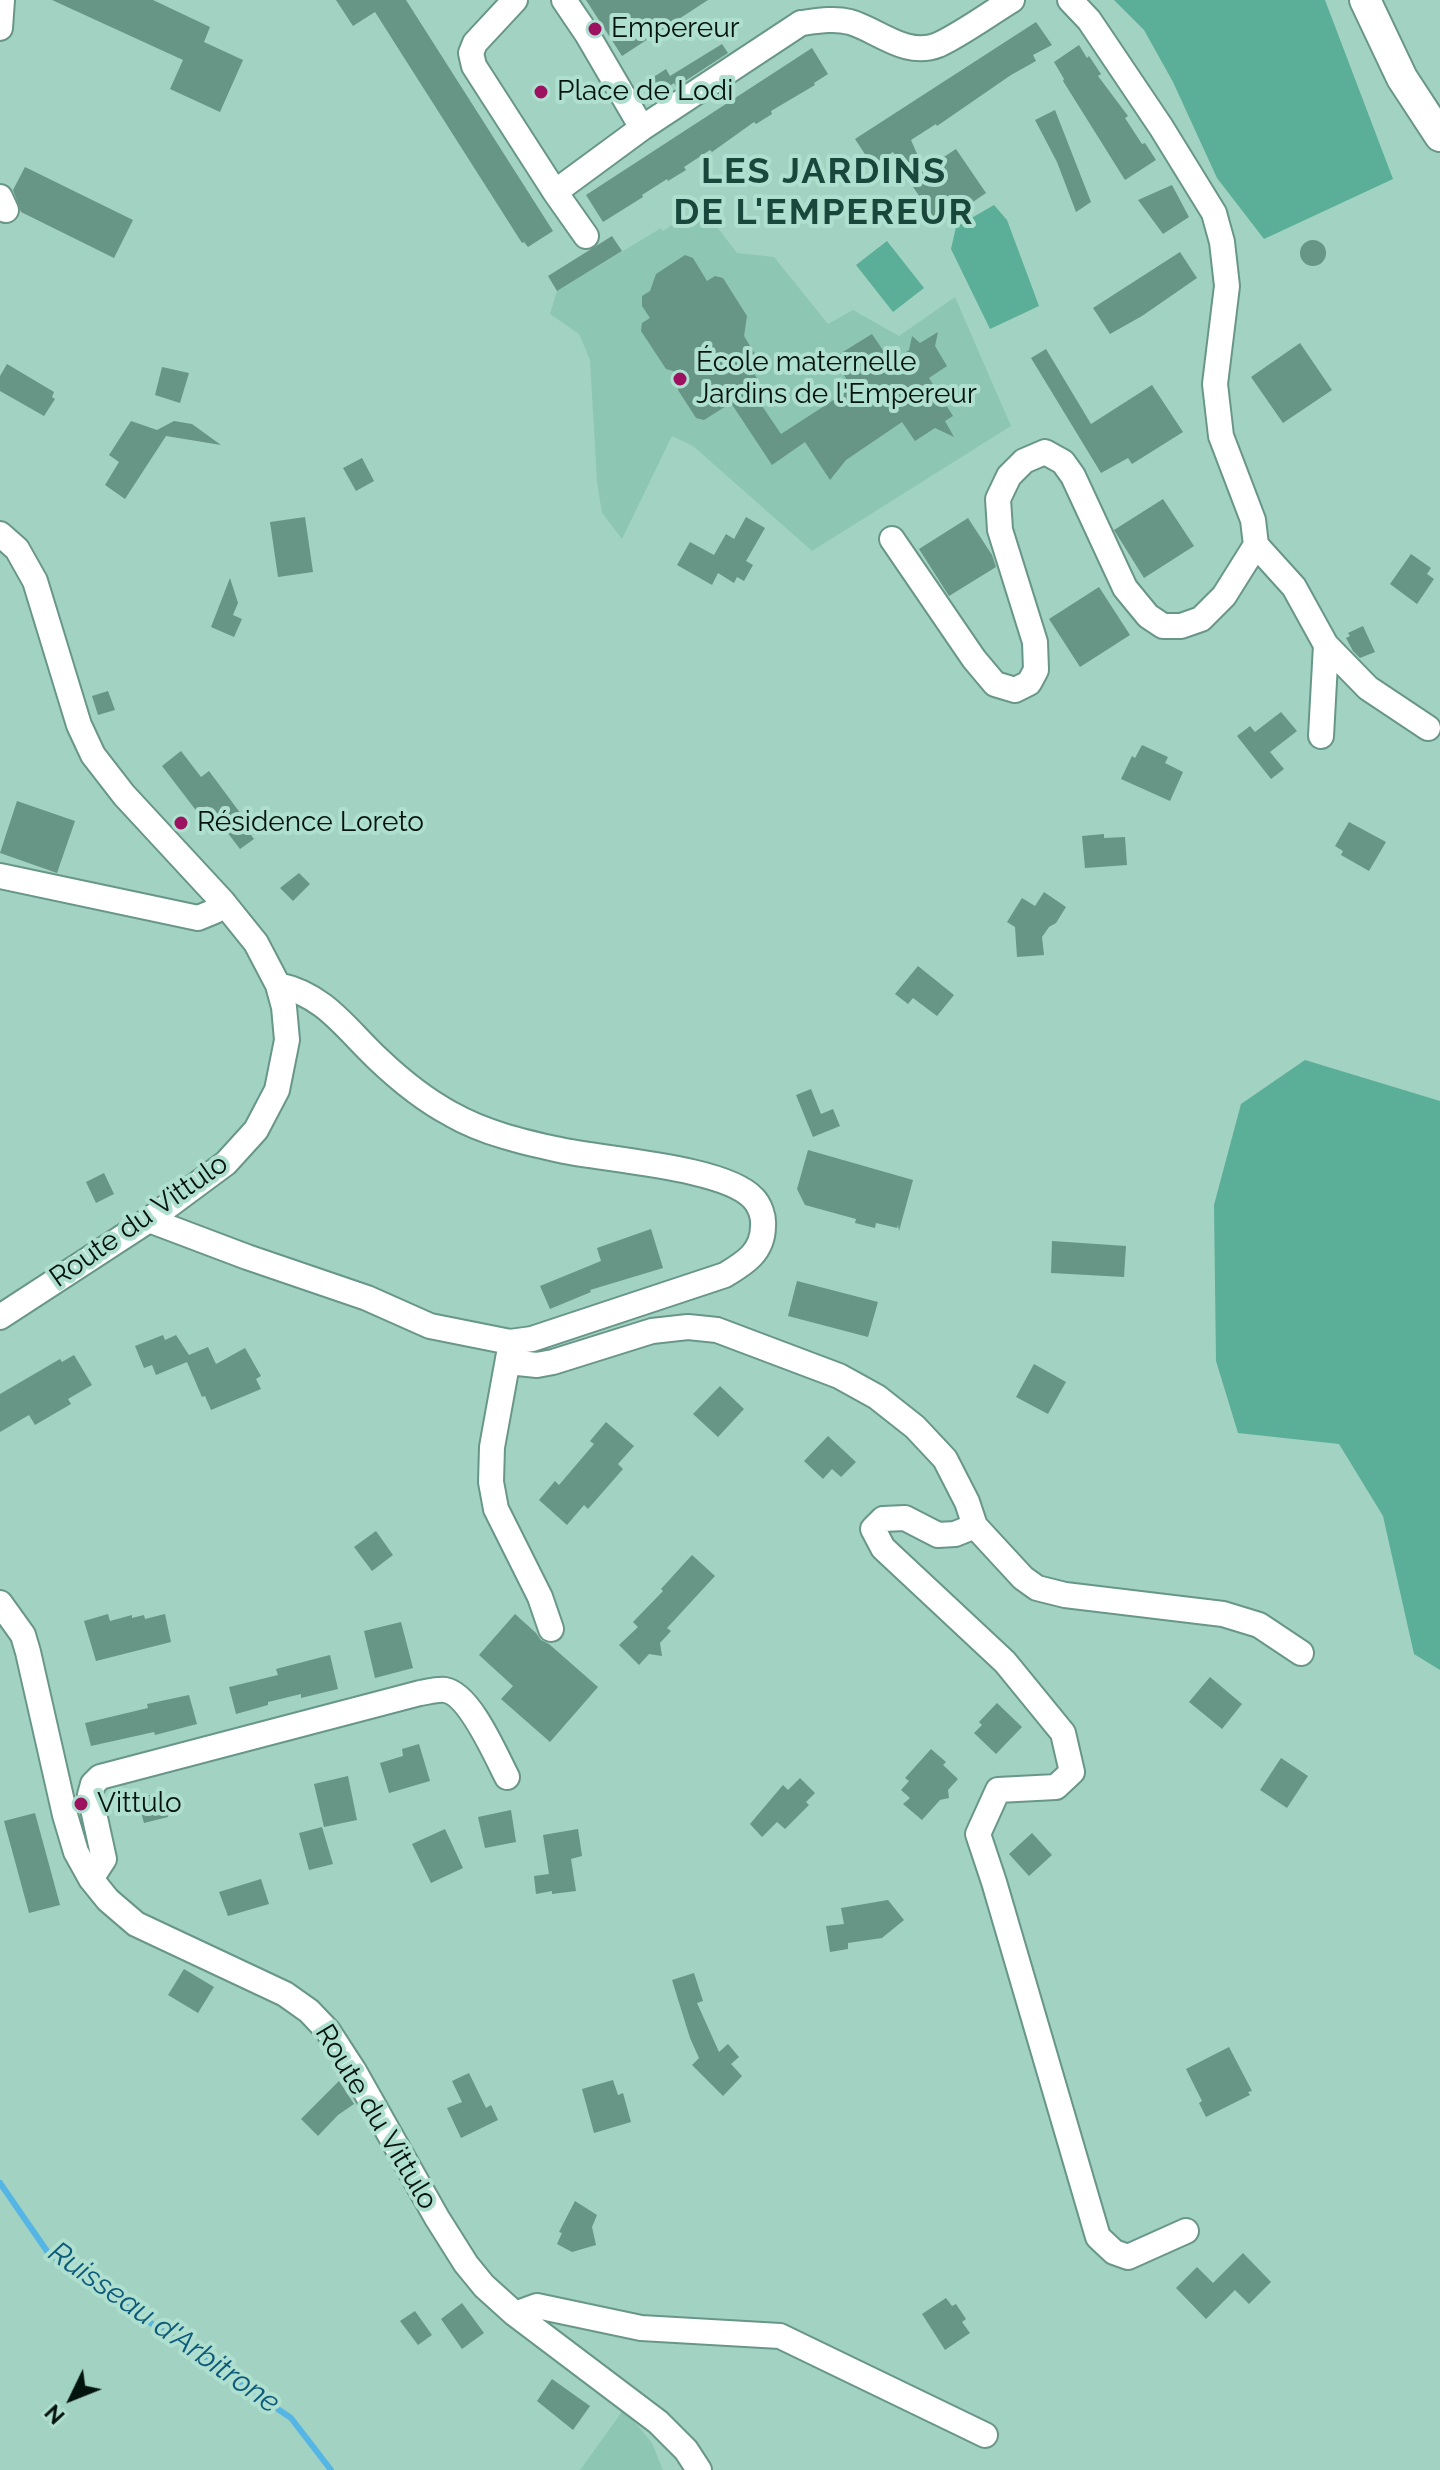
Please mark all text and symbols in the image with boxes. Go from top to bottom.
place label: Empereur [611,12,740,46]
marker: Empereur [586,20,604,38]
place label: Place de Lodi [557,75,733,109]
marker: Place de Lodi [532,83,550,101]
district label: LES JARDINS DE L'EMPEREUR [674,150,974,235]
place label: École maternelle Jardins de l'Empereur [696,346,977,412]
marker: École maternelle Jardins de l'Empereur [671,370,689,388]
place label: Résidence Loreto [197,806,424,840]
marker: Résidence Loreto [172,814,190,832]
street label: Route du Vittulo [43,1147,235,1295]
place label: Vittulo [97,1787,182,1821]
marker: Vittulo [72,1795,90,1813]
street label: Route du Vittulo [308,2018,444,2216]
water label: Ruisseau d'Arbitrone [41,2235,287,2421]
north arrow [32,2358,112,2438]
text: N [39,2399,70,2429]

